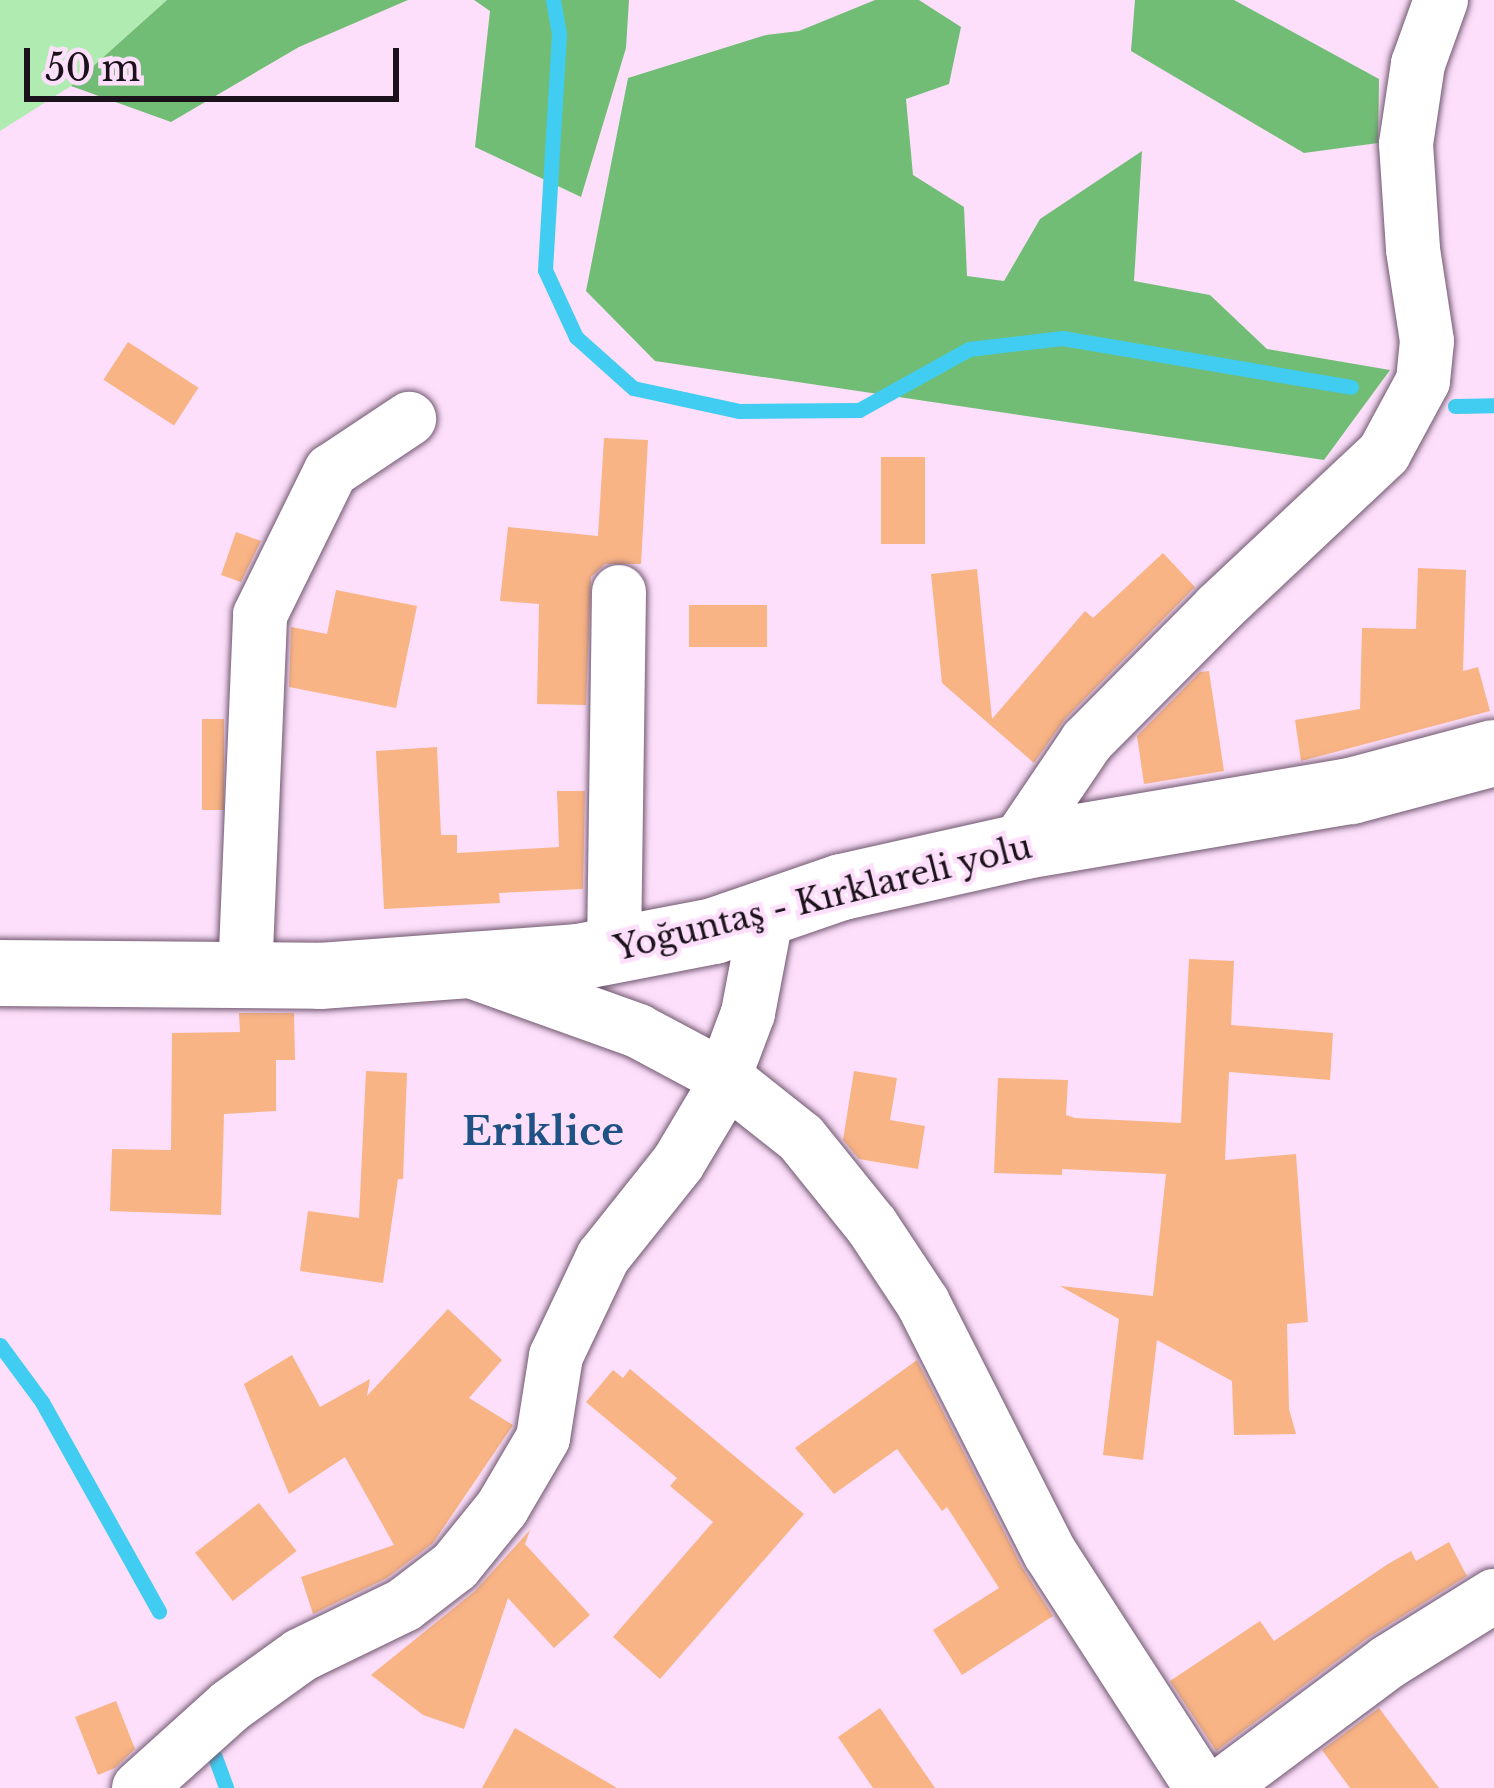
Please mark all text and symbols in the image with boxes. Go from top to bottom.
scale bar [30,24,405,98]
text: 50 m [45,46,140,91]
street label: Yoğuntaş - Kırklareli yolu [610,827,1036,969]
district label: Eriklice [462,1109,624,1155]

